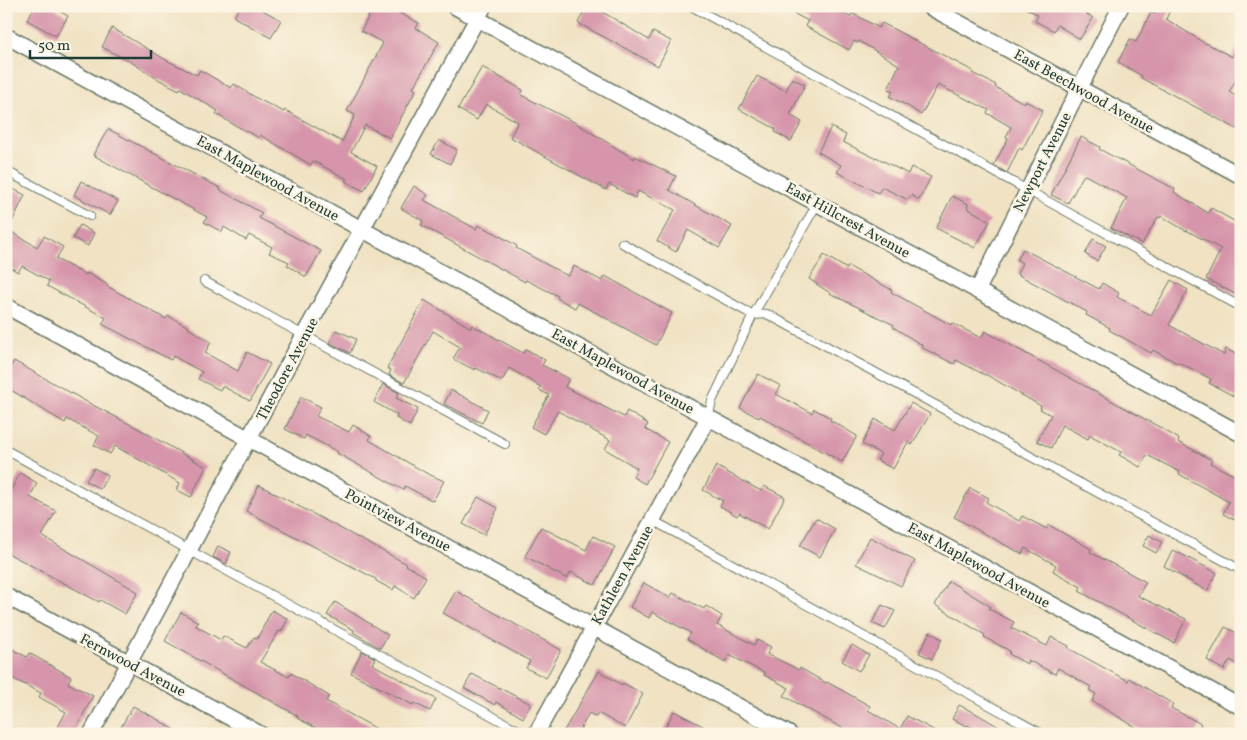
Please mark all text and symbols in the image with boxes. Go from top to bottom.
scale bar [30,28,151,60]
text: 50 m [38,36,70,57]
street label: East Beechwood Avenue [1009,45,1157,140]
street label: Newport Avenue [1009,109,1078,216]
street label: East Maplewood Avenue [192,131,343,227]
street label: East Hillcrest Avenue [781,178,914,264]
street label: Theodore Avenue [252,314,324,425]
street label: East Maplewood Avenue [547,324,698,420]
street label: Pointview Avenue [340,484,454,558]
street label: East Maplewood Avenue [903,518,1054,614]
street label: Kathleen Avenue [587,522,659,630]
street label: Fernwood Avenue [76,630,189,703]

